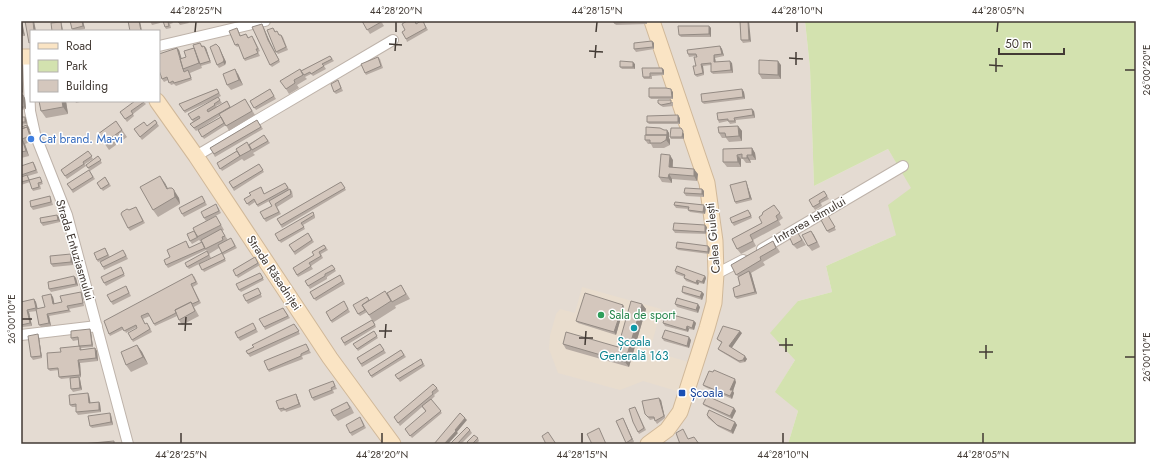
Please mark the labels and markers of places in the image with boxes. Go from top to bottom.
place label: Cat brand. Ma-vi [39,130,123,148]
marker: Cat brand. Ma-vi [26,134,36,144]
place label: Sala de sport [609,306,675,324]
marker: Sala de sport [596,310,606,320]
marker: Școala Generală 163 [629,323,639,333]
place label: Școala Generală 163 [600,333,669,365]
place label: Școala [690,384,723,402]
marker: Școala [677,388,687,398]

